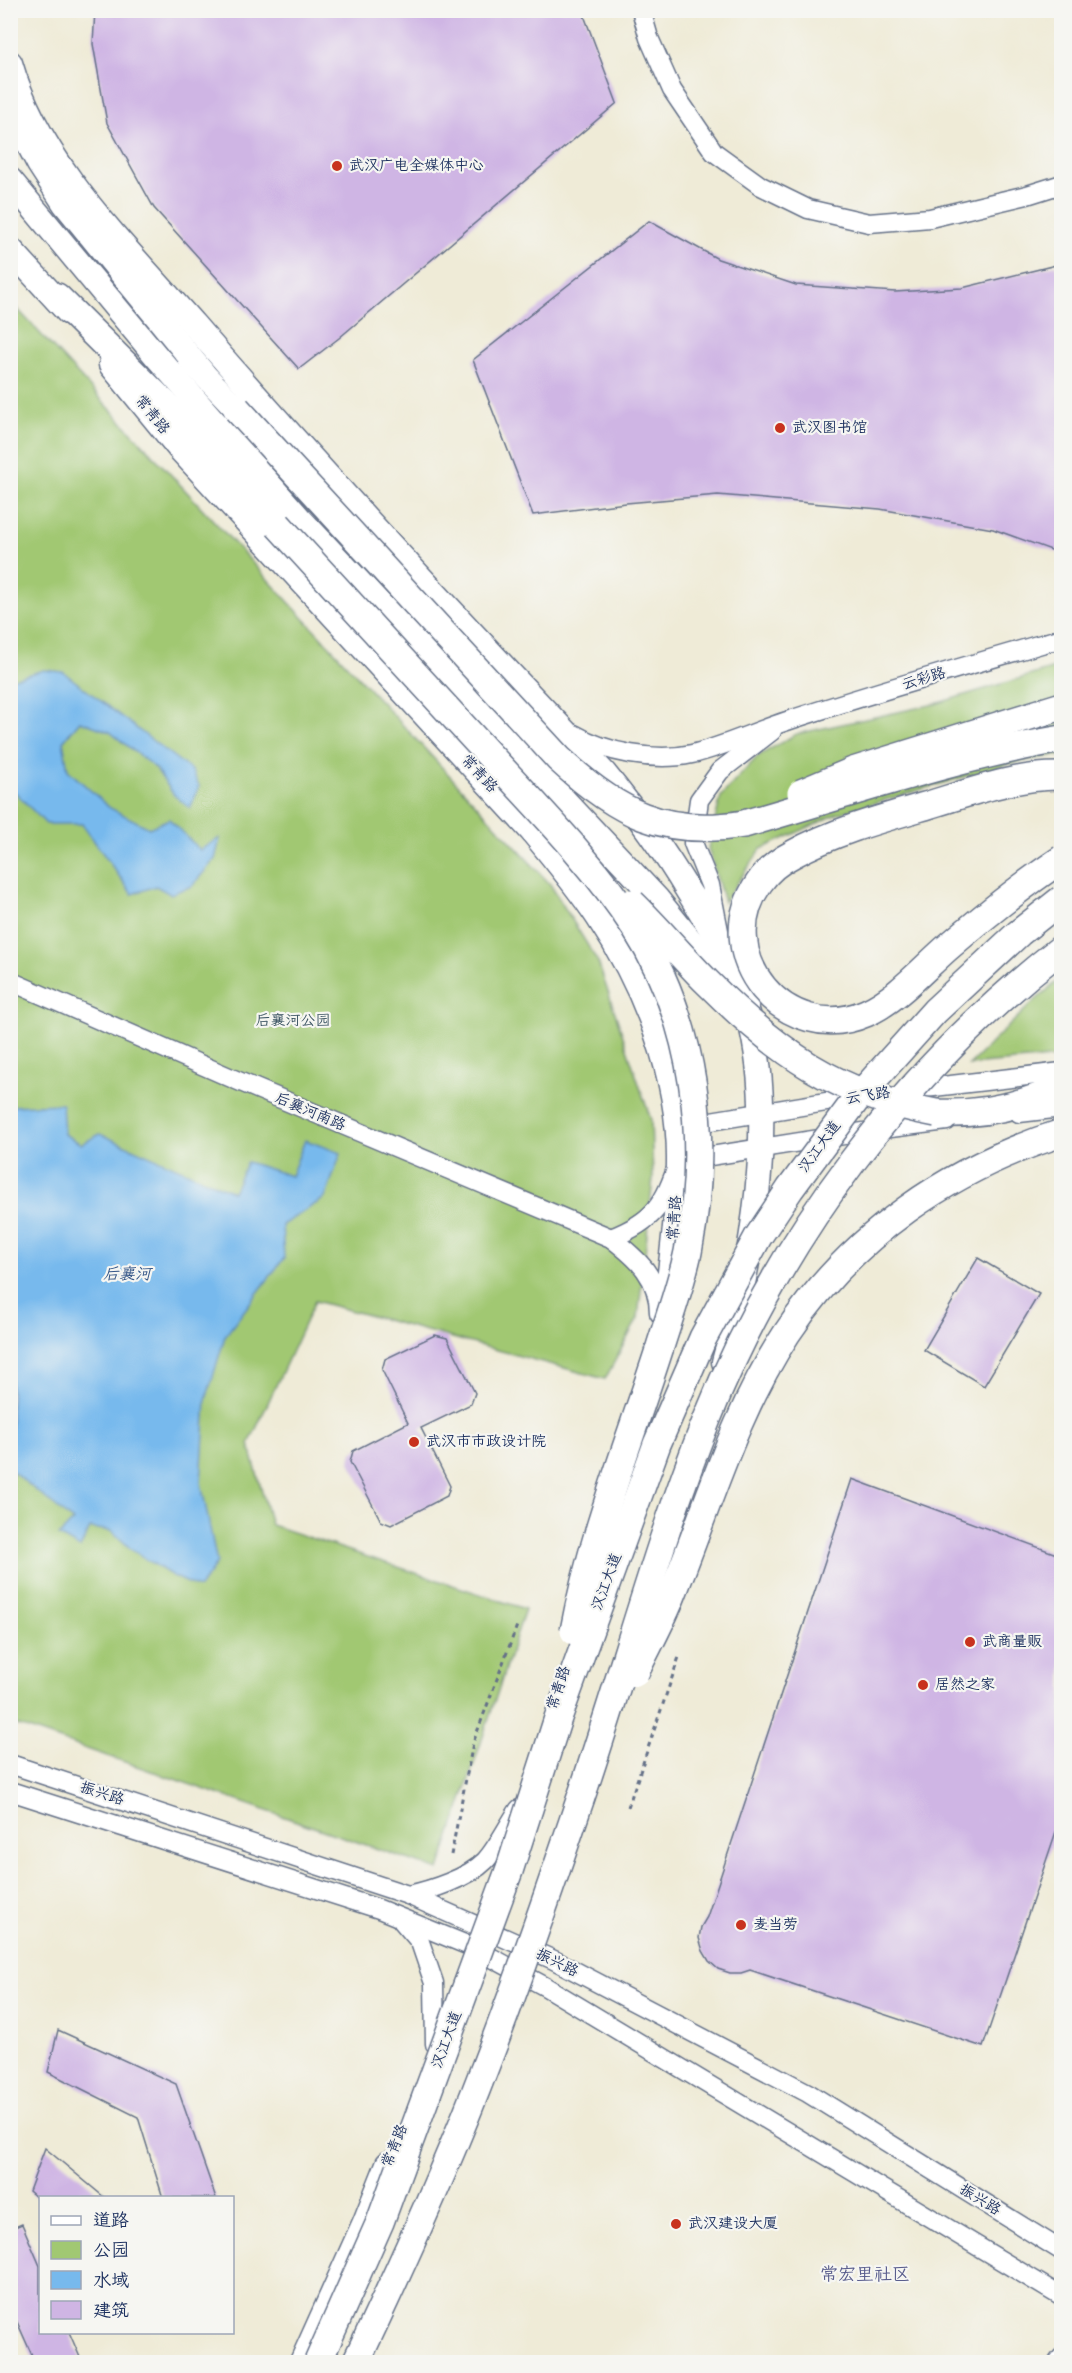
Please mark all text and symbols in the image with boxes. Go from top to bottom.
place label: 武汉广电全媒体中心 [349,154,484,178]
marker: 武汉广电全媒体中心 [330,159,344,173]
street label: 常青路 [129,390,175,440]
place label: 武汉图书馆 [792,416,867,440]
marker: 武汉图书馆 [773,421,787,435]
street label: 云彩路 [899,661,949,697]
street label: 常青路 [455,749,503,799]
park label: 后襄河公园 [255,1009,331,1033]
street label: 云飞路 [844,1081,892,1111]
street label: 后襄河南路 [271,1086,349,1138]
street label: 汉江大道 [793,1116,847,1178]
street label: 常青路 [661,1195,689,1241]
water label: 后襄河 [103,1262,154,1287]
place label: 武汉市市政设计院 [426,1430,546,1454]
marker: 武汉市市政设计院 [407,1435,421,1449]
street label: 汉江大道 [585,1550,629,1614]
place label: 武商量贩 [982,1630,1042,1654]
marker: 武商量贩 [963,1635,977,1649]
street label: 常青路 [541,1663,577,1713]
place label: 居然之家 [935,1673,995,1697]
marker: 居然之家 [916,1678,930,1692]
street label: 振兴路 [77,1776,127,1812]
place label: 麦当劳 [753,1913,798,1937]
marker: 麦当劳 [734,1918,748,1932]
street label: 振兴路 [532,1942,582,1984]
street label: 汉江大道 [425,2008,469,2072]
street label: 常青路 [375,2121,415,2171]
street label: 振兴路 [955,2178,1005,2222]
legend [39,2196,234,2334]
text: 道路 [93,2207,129,2236]
place label: 武汉建设大厦 [688,2212,778,2236]
marker: 武汉建设大厦 [669,2217,683,2231]
text: 公园 [93,2237,129,2266]
district label: 常宏里社区 [820,2261,910,2290]
text: 水域 [93,2267,129,2296]
text: 建筑 [93,2297,129,2326]

